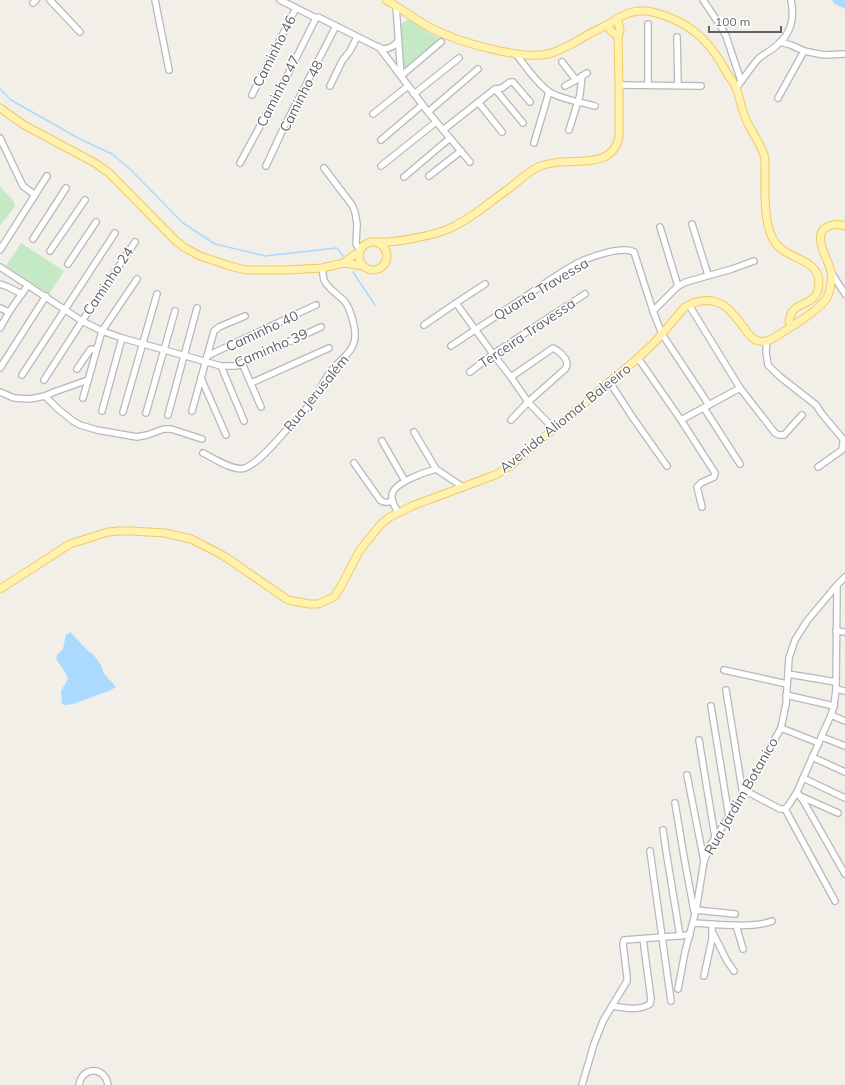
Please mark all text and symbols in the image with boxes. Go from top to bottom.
scale bar [709,8,781,34]
street label: Caminho 46 [248,12,300,90]
text: 100 m [715,14,750,29]
street label: Caminho 47 [252,52,304,130]
street label: Caminho 48 [275,57,327,135]
street label: Caminho 24 [79,243,138,318]
street label: Quarta Travessa [490,254,592,324]
street label: Terceira Travessa [475,294,579,372]
street label: Caminho 40 [223,306,301,356]
street label: Caminho 39 [231,324,311,372]
street label: Rua Jerusalém [279,351,353,435]
street label: Avenida Aliomar Baleeiro [496,359,634,477]
street label: Rua Jardim Botanico [700,734,782,858]

